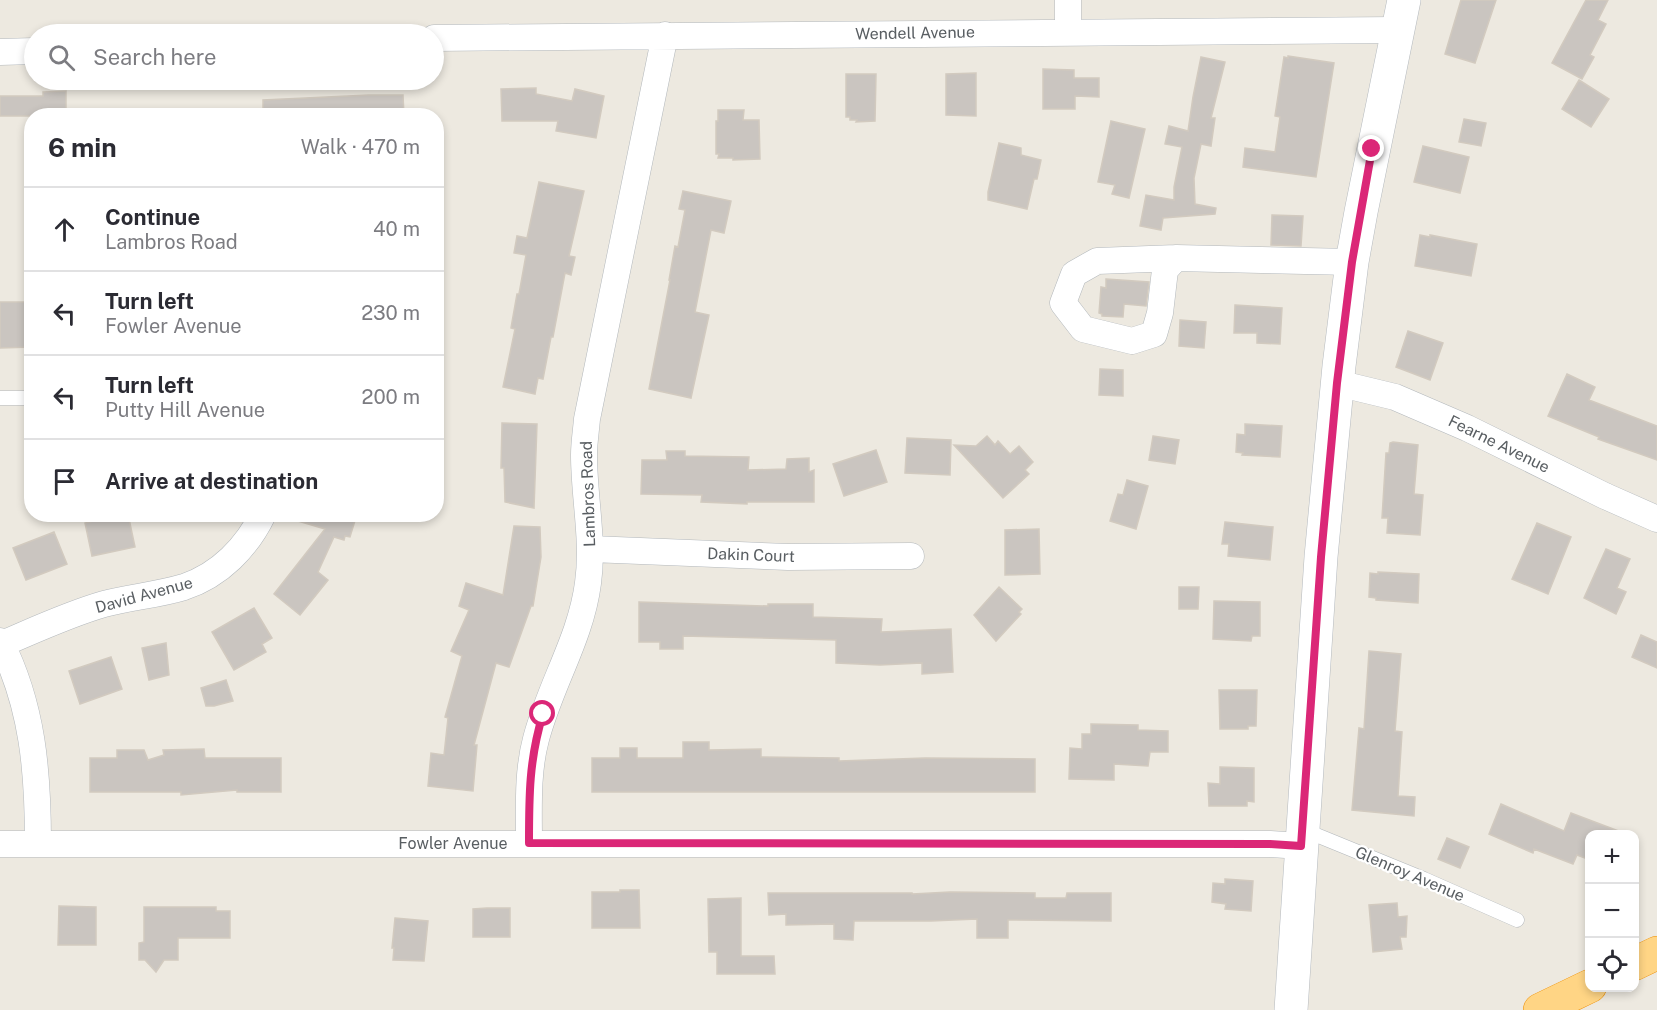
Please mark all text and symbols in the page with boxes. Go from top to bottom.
street label: Wendell Avenue [855,22,975,44]
search box [24,24,444,90]
icon: search [45,41,78,74]
text: Search here [93,44,217,70]
text: 6 min [48,132,117,163]
text: Walk · 470 m [301,135,420,159]
route end [1358,135,1384,161]
text: Continue [105,204,200,230]
icon: ahead [48,213,81,246]
text: 40 m [373,217,420,241]
text: Lambros Road [105,230,238,254]
text: Turn left [105,288,194,314]
icon: left [48,297,81,330]
text: 230 m [361,301,420,325]
text: Fowler Avenue [105,314,242,338]
text: Turn left [105,372,194,398]
icon: left [48,381,81,414]
text: 200 m [362,385,420,409]
text: Putty Hill Avenue [105,398,265,422]
street label: Fearne Avenue [1445,411,1553,477]
street label: Lambros Road [577,441,599,547]
icon: arrive [48,465,81,498]
text: Arrive at destination [105,468,318,494]
street label: Dakin Court [707,544,795,566]
street label: David Avenue [93,573,195,617]
route start [529,700,555,726]
map controls [1585,830,1639,992]
button: + [1585,830,1639,884]
street label: Fowler Avenue [398,834,508,853]
street label: Glenroy Avenue [1352,842,1468,906]
button: − [1585,884,1639,938]
button: locate [1585,938,1639,992]

